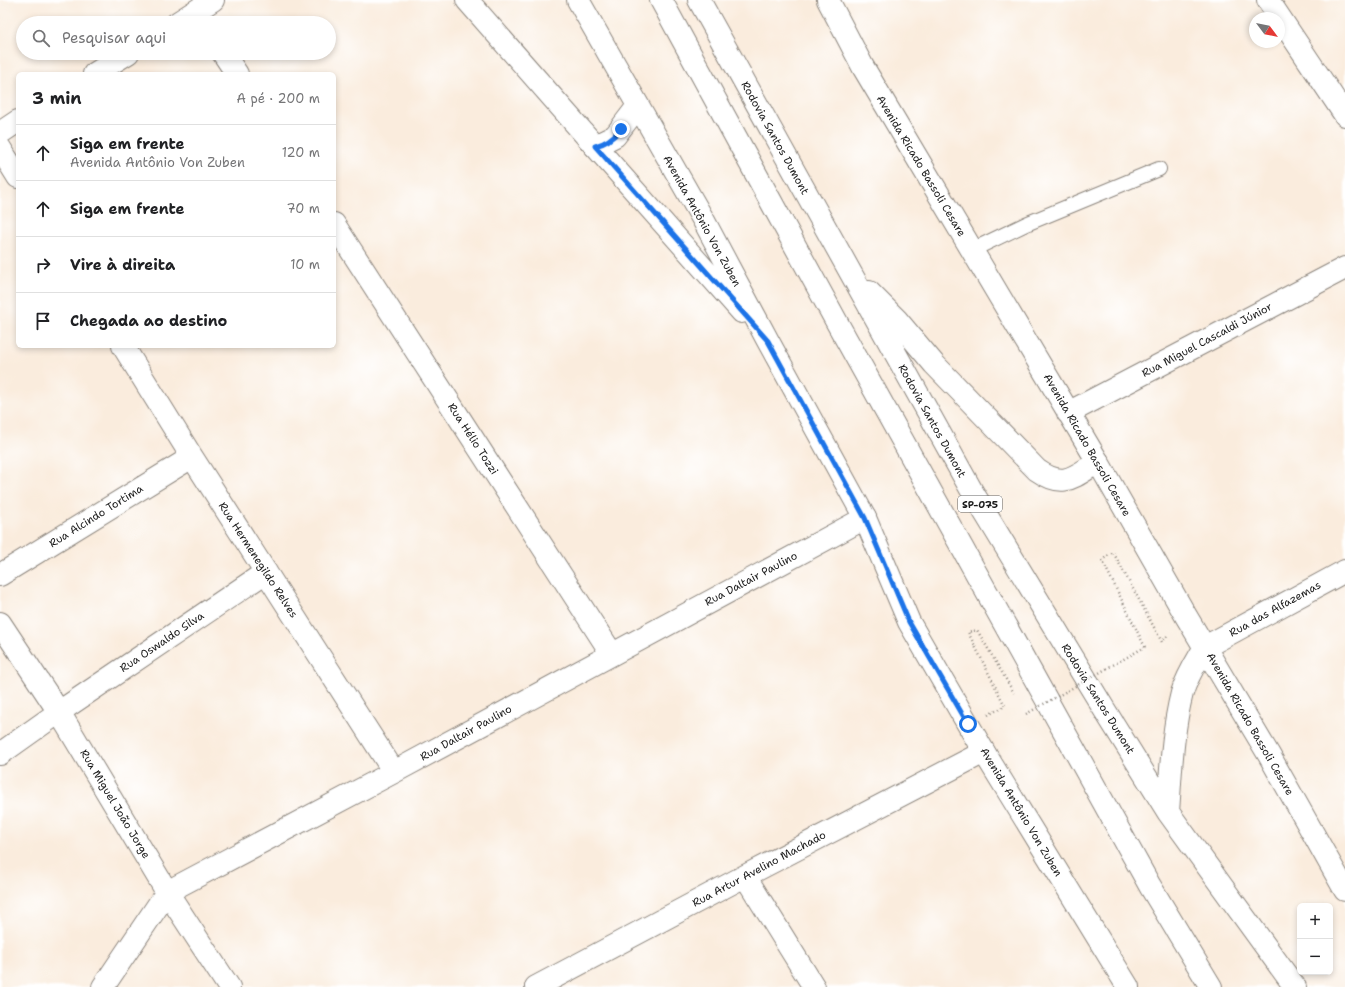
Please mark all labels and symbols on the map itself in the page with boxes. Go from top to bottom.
north arrow [1249,12,1285,48]
street label: Rodovia Santos Dumont [738,79,813,198]
street label: Avenida Ricado Bassoli Cesare [873,93,969,239]
route end [612,120,630,138]
street label: Avenida Antônio Von Zuben [660,153,745,290]
street label: Rua Miguel Cascaldi Júnior [1139,299,1275,381]
street label: Rodovia Santos Dumont [895,362,970,481]
street label: Avenida Ricado Bassoli Cesare [1040,371,1134,519]
street label: Rua Hélio Tozzi [444,400,502,478]
street label: Rua Alcindo Tortima [46,481,146,551]
road number: SP-075 [958,496,1002,512]
street label: Rua Hermenegildo Relves [215,499,301,621]
street label: Rua Daltair Paulino [702,548,800,610]
street label: Rua das Alfazemas [1226,578,1324,640]
street label: Rua Oswaldo Silva [117,608,207,676]
street label: Rodovia Santos Dumont [1058,641,1138,757]
street label: Avenida Ricado Bassoli Cesare [1203,650,1297,798]
street label: Rua Daltair Paulino [417,701,515,765]
route start [959,715,977,733]
street label: Avenida Antônio Von Zuben [976,745,1066,880]
street label: Rua Miguel João Jorge [76,747,154,861]
street label: Rua Artur Avelino Machado [690,827,829,911]

